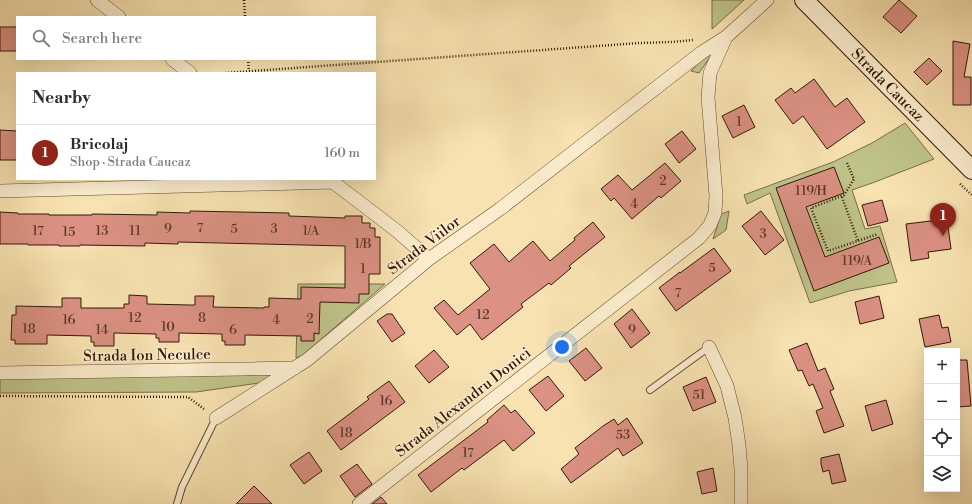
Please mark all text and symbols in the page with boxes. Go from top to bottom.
search box [16,16,376,60]
icon: search [30,27,52,49]
text: Search here [62,29,142,48]
street label: Strada Caucaz [847,45,928,126]
text: Nearby [32,87,91,109]
house number: 1 [736,114,742,130]
text: Bricolaj [70,135,128,154]
text: 1 [42,145,48,161]
text: 160 m [324,145,360,161]
text: Shop · Strada Caucaz [70,154,191,170]
house number: 2 [659,173,667,189]
house number: 119/H [795,183,828,199]
house number: 4 [630,196,638,212]
pin: 1 [930,203,956,236]
street label: Strada Viilor [384,212,465,279]
house number: 7 [197,220,204,236]
house number: 9 [164,221,172,237]
house number: 5 [230,221,238,237]
house number: 3 [270,221,278,237]
house number: 17 [32,223,44,239]
house number: 13 [96,223,108,239]
house number: 11 [129,223,141,239]
house number: 1/A [303,223,321,239]
house number: 15 [63,224,75,240]
house number: 3 [759,226,767,242]
house number: 1/B [354,236,372,252]
house number: 119/A [842,253,873,269]
house number: 5 [708,260,716,276]
house number: 1 [360,261,366,277]
house number: 7 [675,285,682,301]
house number: 12 [476,307,490,323]
house number: 12 [128,310,142,326]
house number: 8 [198,310,206,326]
house number: 2 [306,311,314,327]
house number: 16 [62,312,76,328]
house number: 4 [272,312,280,328]
house number: 10 [161,319,175,335]
house number: 18 [22,321,36,337]
house number: 14 [96,322,109,338]
house number: 6 [229,322,237,338]
house number: 9 [628,322,636,338]
your location [552,337,572,357]
street label: Strada Alexandru Donici [392,343,535,461]
street label: Strada Ion Neculce [83,345,211,366]
map controls [924,348,960,492]
button: + [924,348,960,384]
button: − [924,384,960,420]
house number: 51 [693,387,706,403]
house number: 16 [379,393,393,409]
button: locate [924,420,960,456]
house number: 18 [339,425,353,441]
house number: 53 [616,427,630,443]
house number: 17 [462,445,474,461]
button: layers [924,456,960,492]

